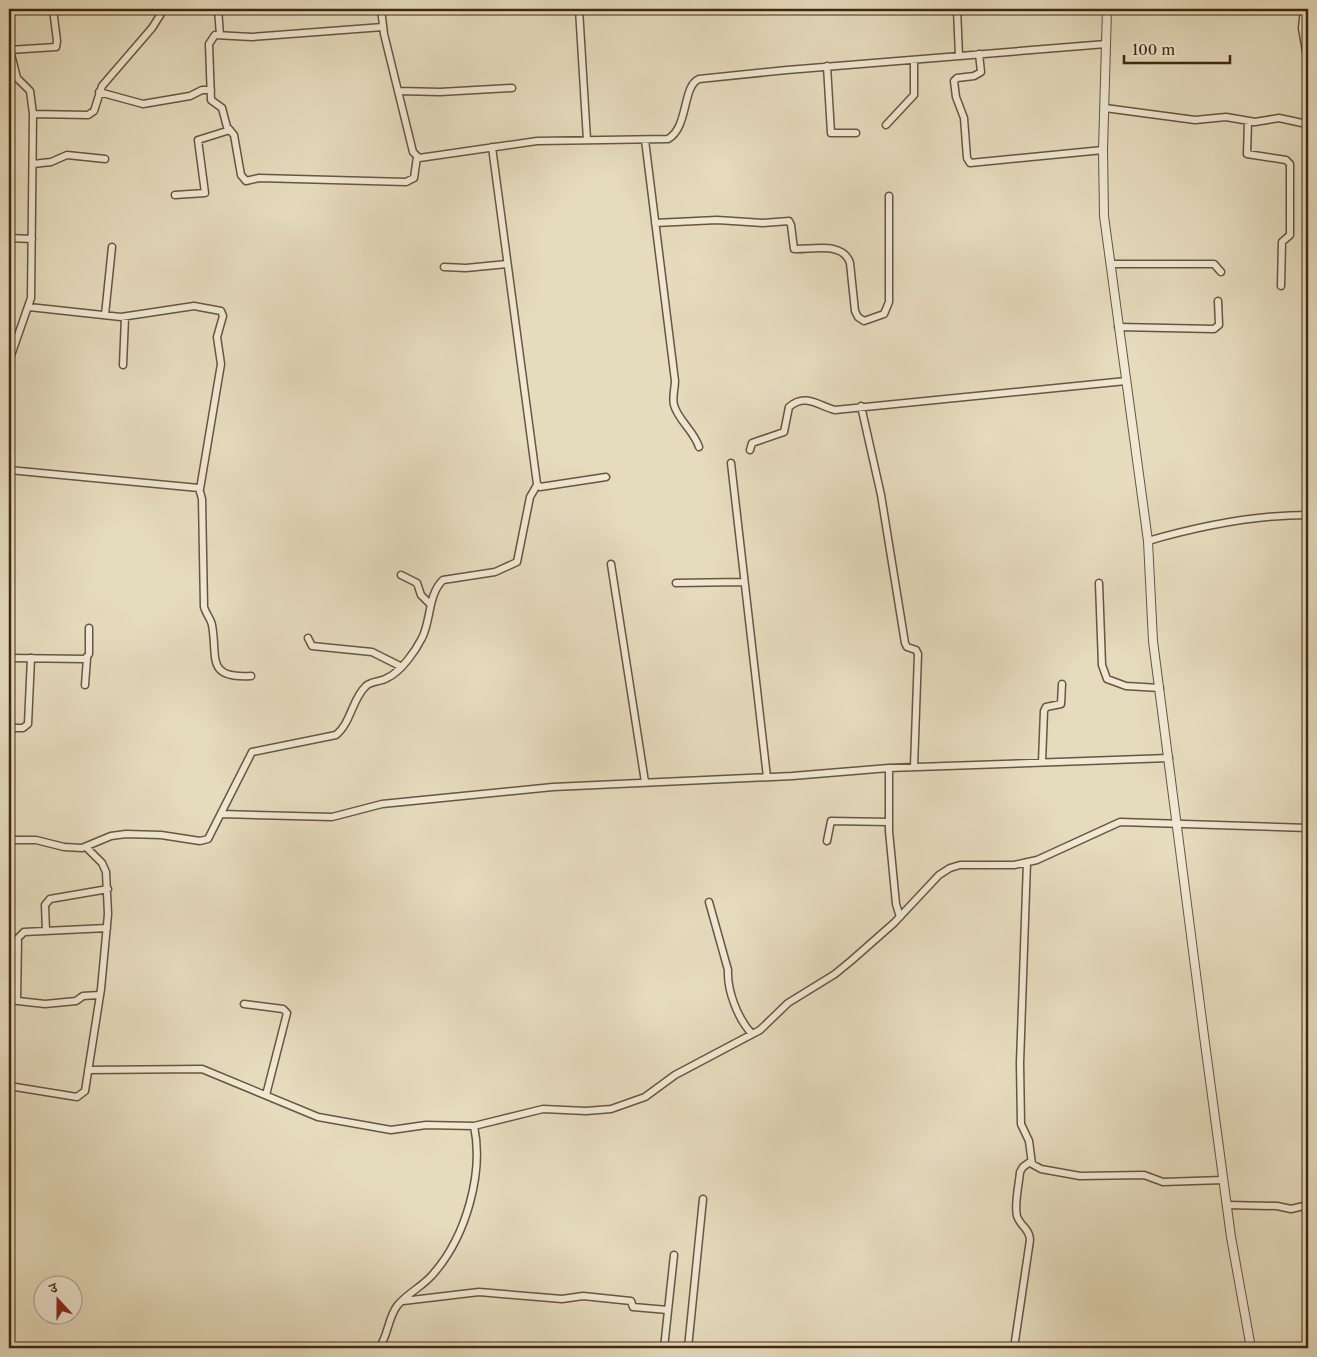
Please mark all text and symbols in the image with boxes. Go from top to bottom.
scale bar [1124,32,1231,64]
text: 100 m [1132,40,1175,59]
north arrow [32,1274,82,1324]
text: उ [46,1278,61,1298]

